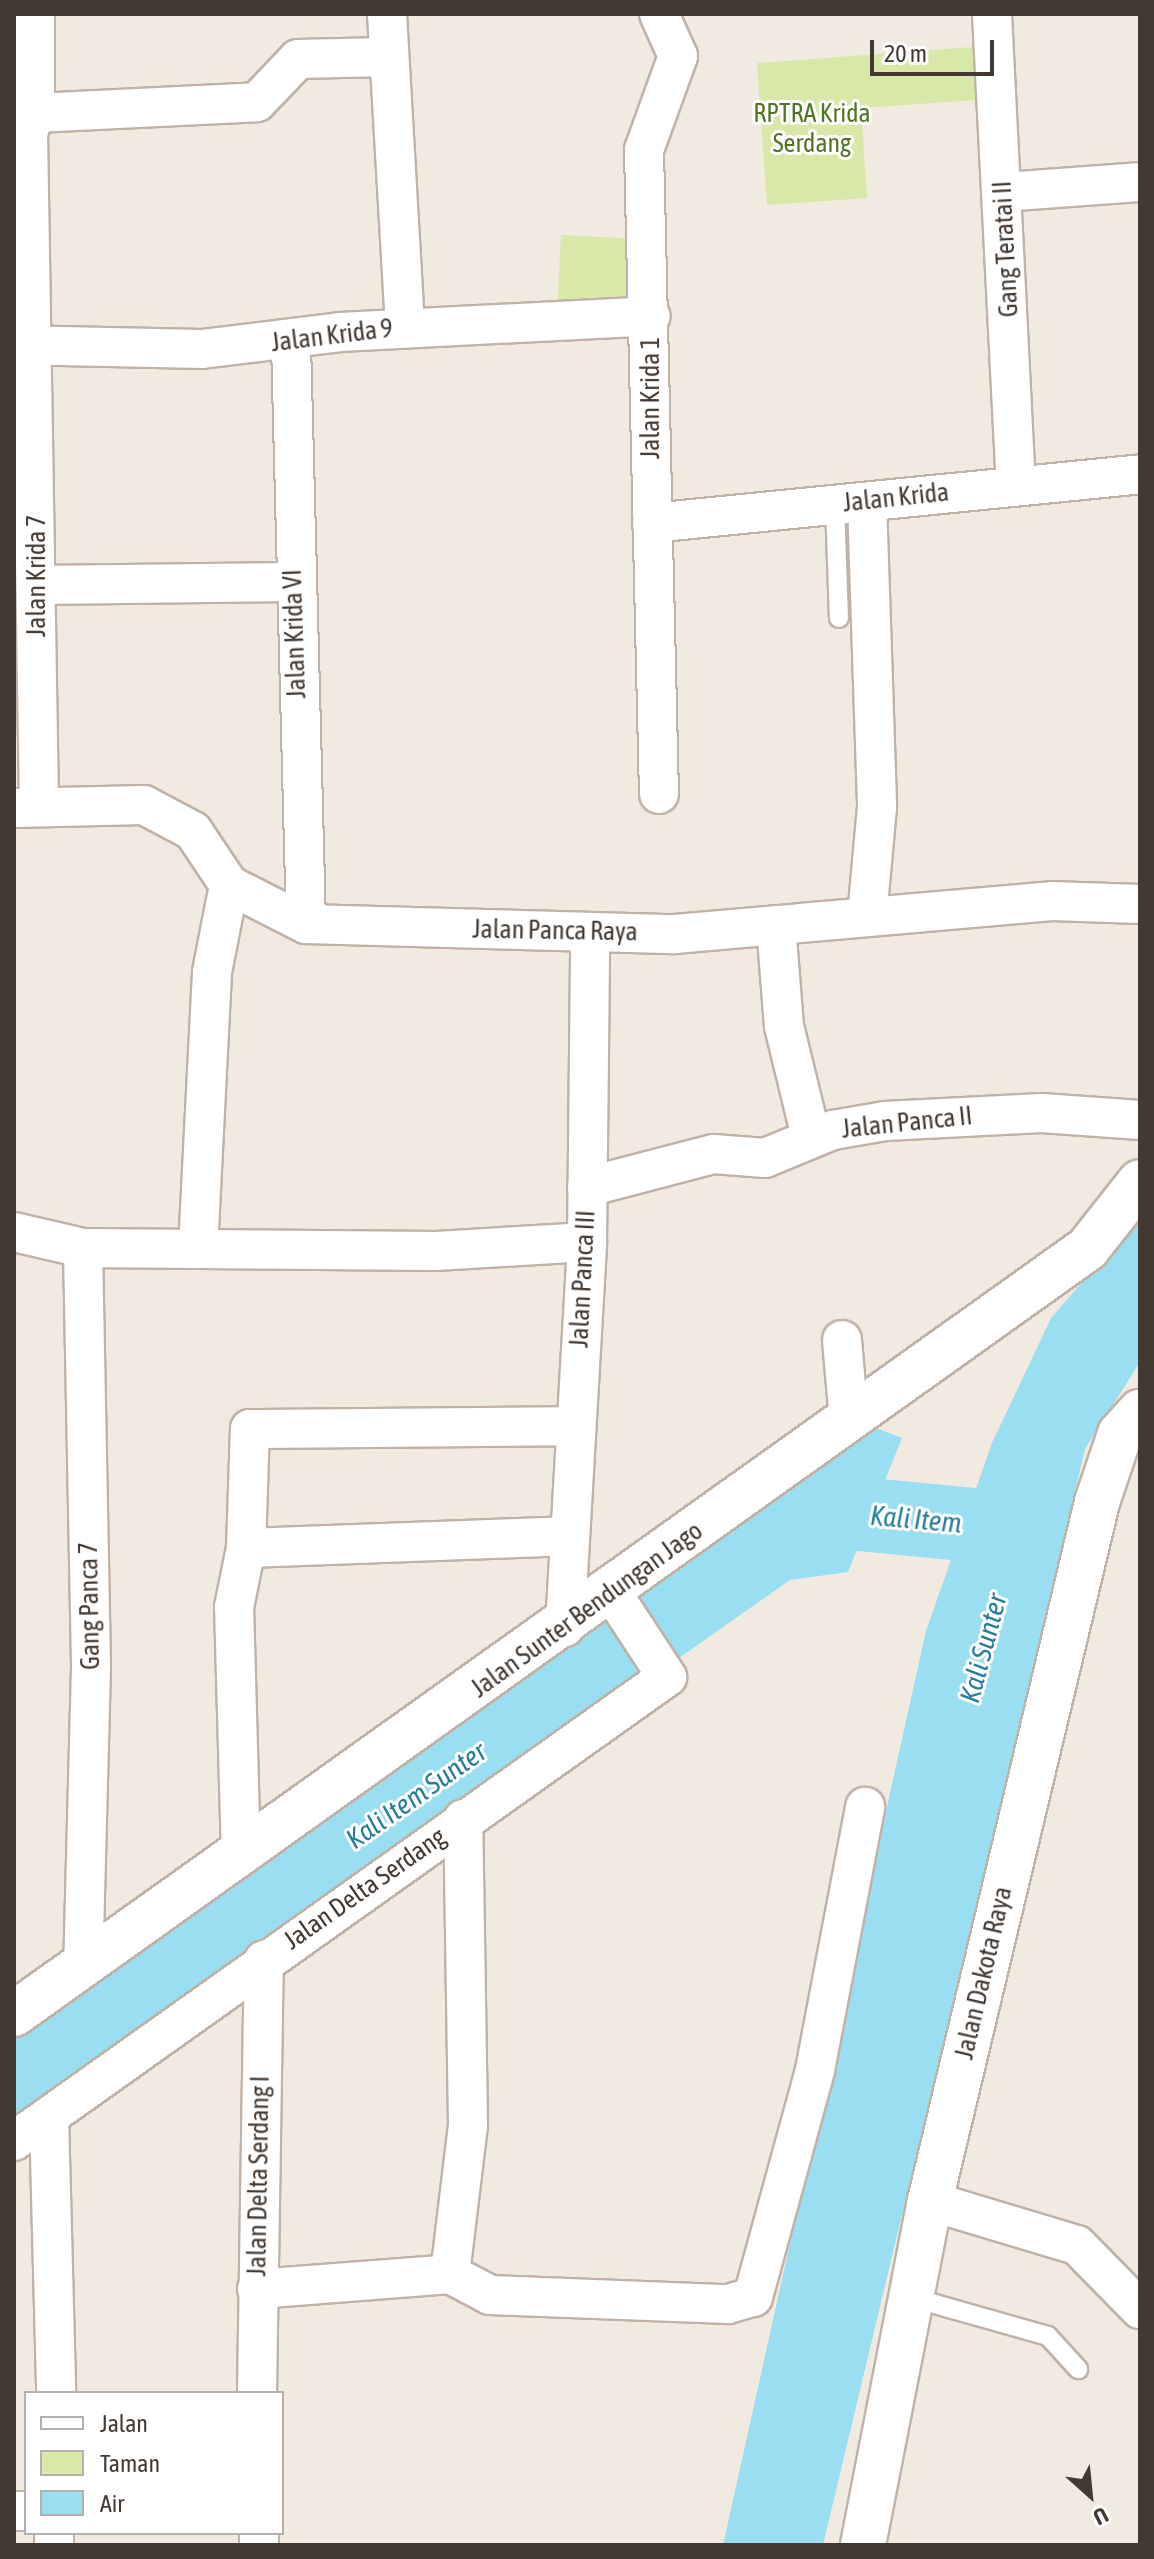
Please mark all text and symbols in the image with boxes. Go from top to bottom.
scale bar [874,24,998,74]
text: 20 m [884,40,927,67]
park label: RPTRA Krida Serdang [753,98,871,160]
street label: Gang Teratai II [987,180,1025,318]
street label: Jalan Krida 9 [269,313,395,359]
street label: Jalan Krida 1 [635,337,667,459]
street label: Jalan Krida [841,477,951,519]
street label: Jalan Krida 7 [21,515,53,637]
street label: Jalan Krida VI [277,569,313,699]
street label: Jalan Panca Raya [472,914,638,948]
street label: Jalan Panca II [840,1101,974,1145]
street label: Jalan Panca III [564,1209,602,1349]
water label: Kali Item [869,1498,963,1540]
street label: Jalan Sunter Bendungan Jago [465,1516,709,1704]
street label: Gang Panca 7 [73,1542,107,1670]
water label: Kali Sunter [952,1590,1014,1706]
water label: Kali Item Sunter [340,1734,492,1856]
street label: Jalan Delta Serdang [278,1822,452,1956]
street label: Jalan Dakota Raya [949,1884,1019,2062]
street label: Jalan Delta Serdang I [242,2075,276,2277]
legend [24,2391,284,2535]
text: Jalan [100,2410,148,2437]
text: Taman [100,2450,160,2477]
north arrow [1050,2455,1130,2535]
text: Air [100,2490,124,2517]
text: U [1089,2502,1113,2531]

